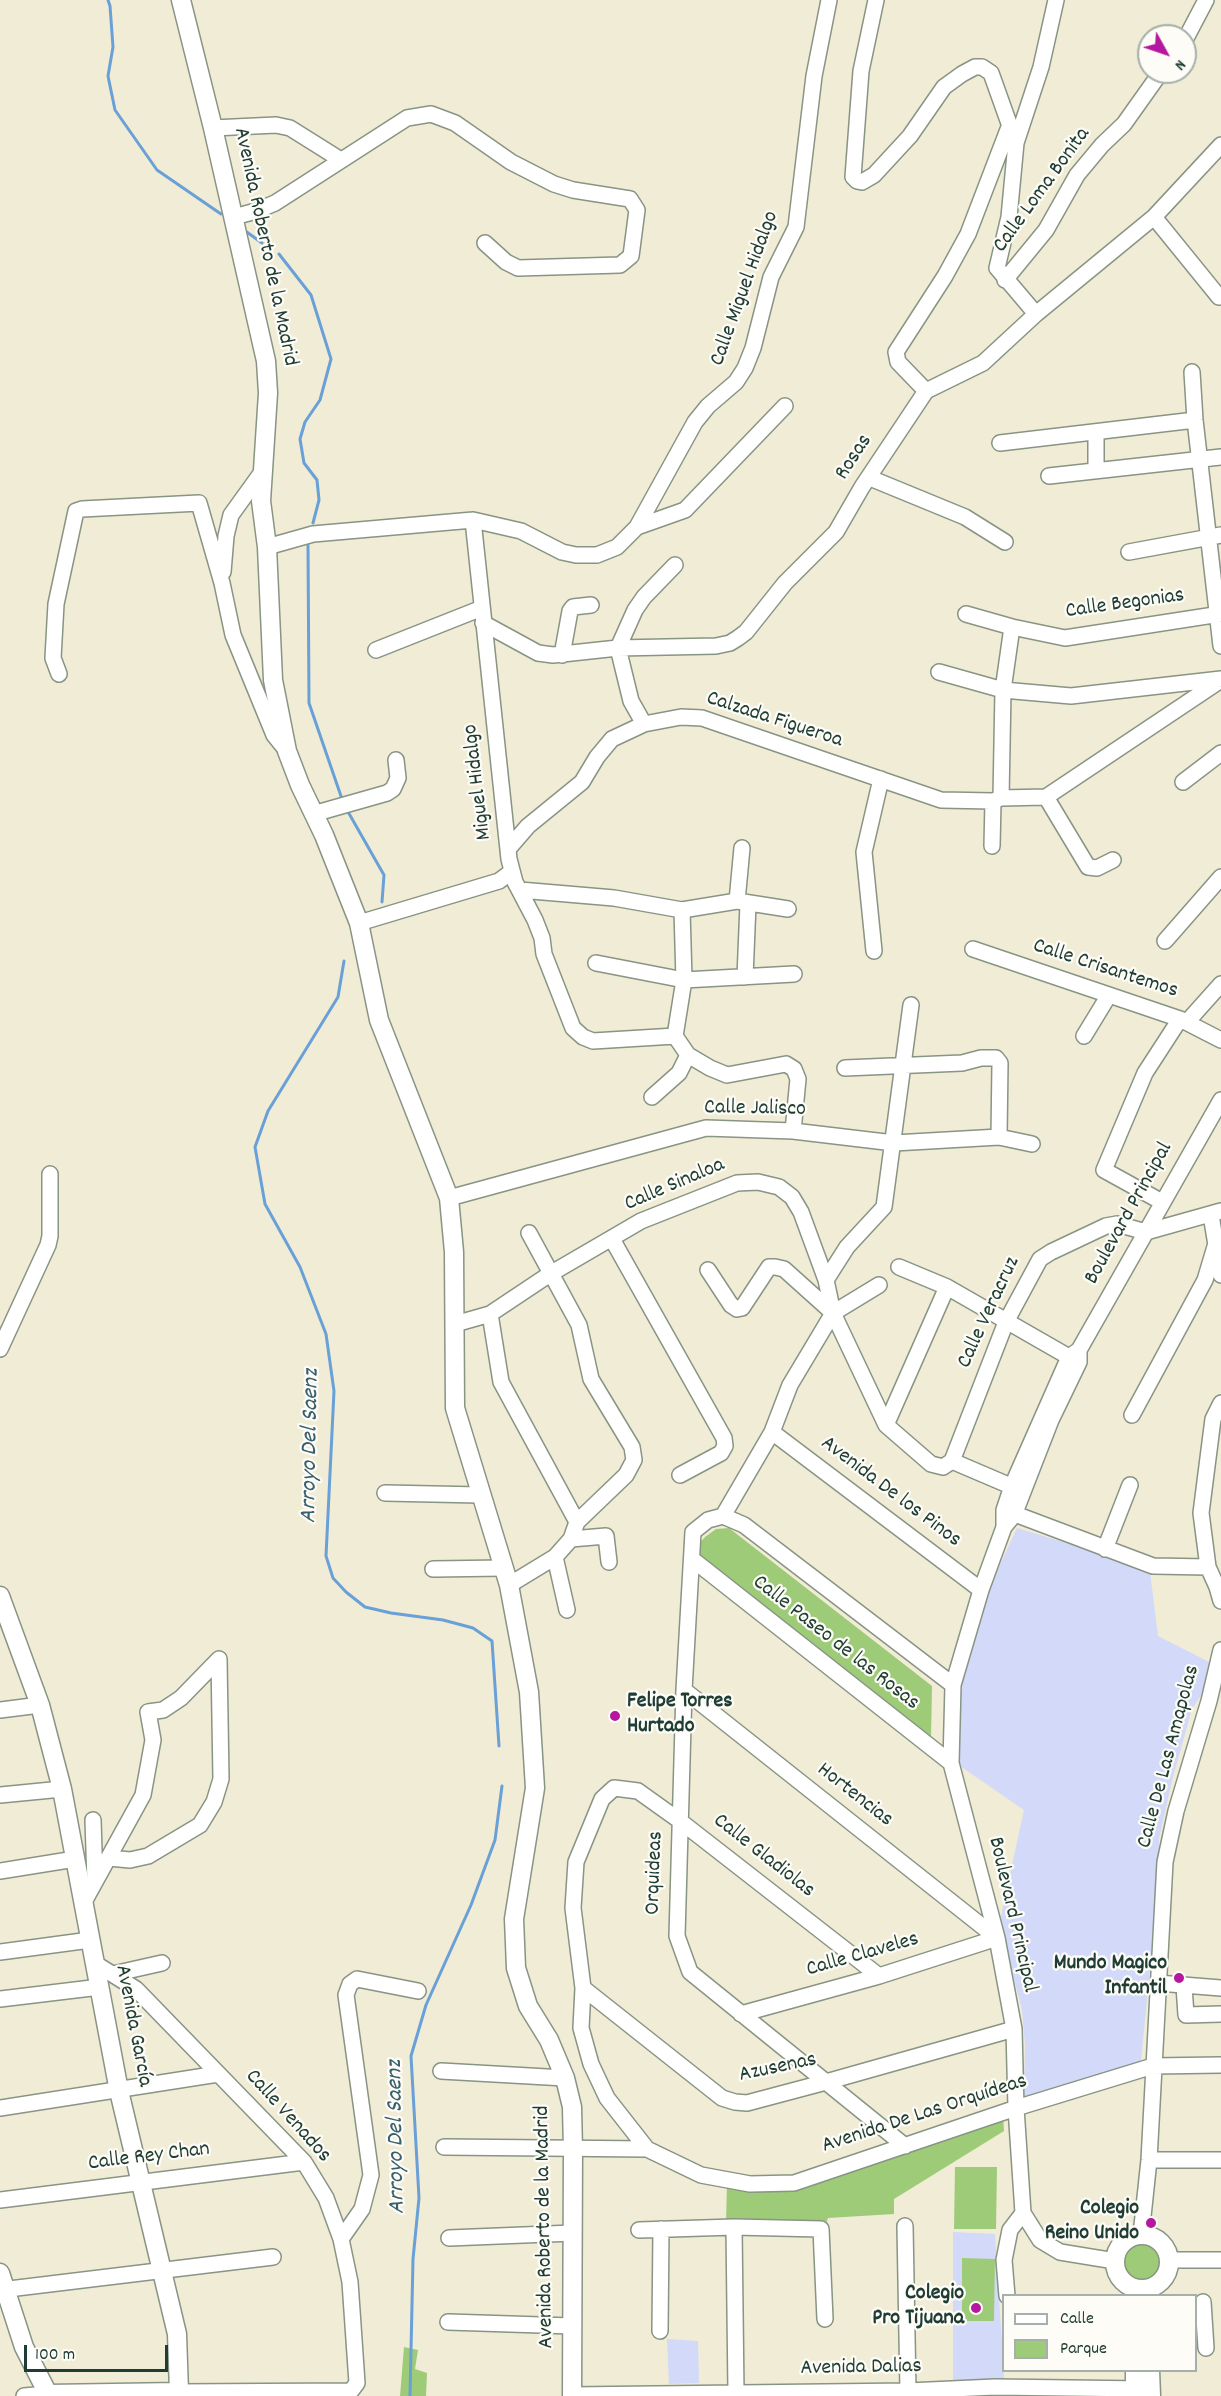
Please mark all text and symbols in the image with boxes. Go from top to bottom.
north arrow [1137,24,1197,84]
text: N [1168,54,1191,75]
street label: Calle Loma Bonita [989,123,1097,259]
street label: Avenida Roberto de la Madrid [226,125,302,369]
street label: Calle Miguel Hidalgo [706,208,786,370]
street label: Rosas [830,430,880,486]
street label: Calle Begonias [1064,584,1186,626]
street label: Calzada Figueroa [703,687,845,755]
street label: Miguel Hidalgo [459,723,499,841]
street label: Calle Crisantemos [1029,934,1181,1006]
street label: Calle Jalisco [704,1096,806,1124]
street label: Boulevard Principal [1080,1138,1180,1290]
street label: Calle Sinaloa [621,1153,729,1219]
street label: Calle Veracruz [953,1253,1027,1373]
water label: Arroyo Del Saenz [296,1369,328,1523]
street label: Avenida De los Pinos [814,1431,966,1555]
street label: Calle Paseo de las Rosas [746,1571,924,1717]
street label: Calle De Las Amapolas [1133,1663,1207,1851]
place label: Felipe Torres Hurtado [627,1690,732,1742]
marker: Felipe Torres Hurtado [608,1709,622,1723]
street label: Hortencias [811,1758,897,1834]
street label: Calle Gladiolas [707,1809,819,1905]
street label: Orquideas [641,1831,671,1915]
street label: Boulevard Principal [980,1835,1042,1995]
street label: Calle Claveles [804,1927,922,1985]
place label: Mundo Magico Infantil [1054,1952,1167,2004]
street label: Avenida García [107,1963,157,2089]
marker: Mundo Magico Infantil [1172,1971,1186,1985]
street label: Azusenas [737,2048,819,2090]
water label: Arroyo Del Saenz [382,2060,414,2214]
street label: Calle Venados [238,2065,336,2169]
street label: Avenida De Las Orquídeas [819,2069,1031,2161]
street label: Avenida Roberto de la Madrid [531,2105,561,2349]
street label: Calle Rey Chan [87,2137,211,2179]
place label: Colegio Reino Unido [1045,2197,1139,2248]
marker: Colegio Reino Unido [1144,2216,1158,2230]
place label: Colegio Pro Tijuana [872,2282,964,2334]
legend [1002,2294,1197,2372]
marker: Colegio Pro Tijuana [969,2301,983,2315]
text: Calle [1060,2307,1094,2332]
scale bar [27,2333,171,2371]
text: Parque [1060,2337,1107,2362]
text: 100 m [35,2343,75,2368]
street label: Avenida Dalias [800,2355,922,2383]

